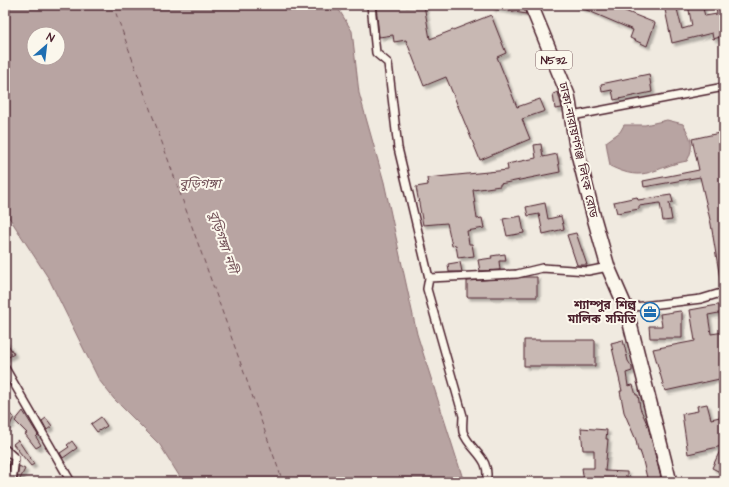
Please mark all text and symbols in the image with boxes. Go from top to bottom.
north arrow [26,26,66,66]
text: N [44,29,57,46]
road number: N532 [536,51,572,69]
street label: ঢাকা-নারায়ণগঞ্জ লিংক রোড [554,80,602,220]
water label: বুড়িগঙ্গা [179,175,223,193]
water label: বুড়িগঙ্গা নদী [204,208,243,278]
place label: শ্যাম্পুর শিল্প মালিক সমিতি [567,297,637,328]
office icon: শ্যাম্পুর শিল্প মালিক সমিতি [639,301,661,323]

